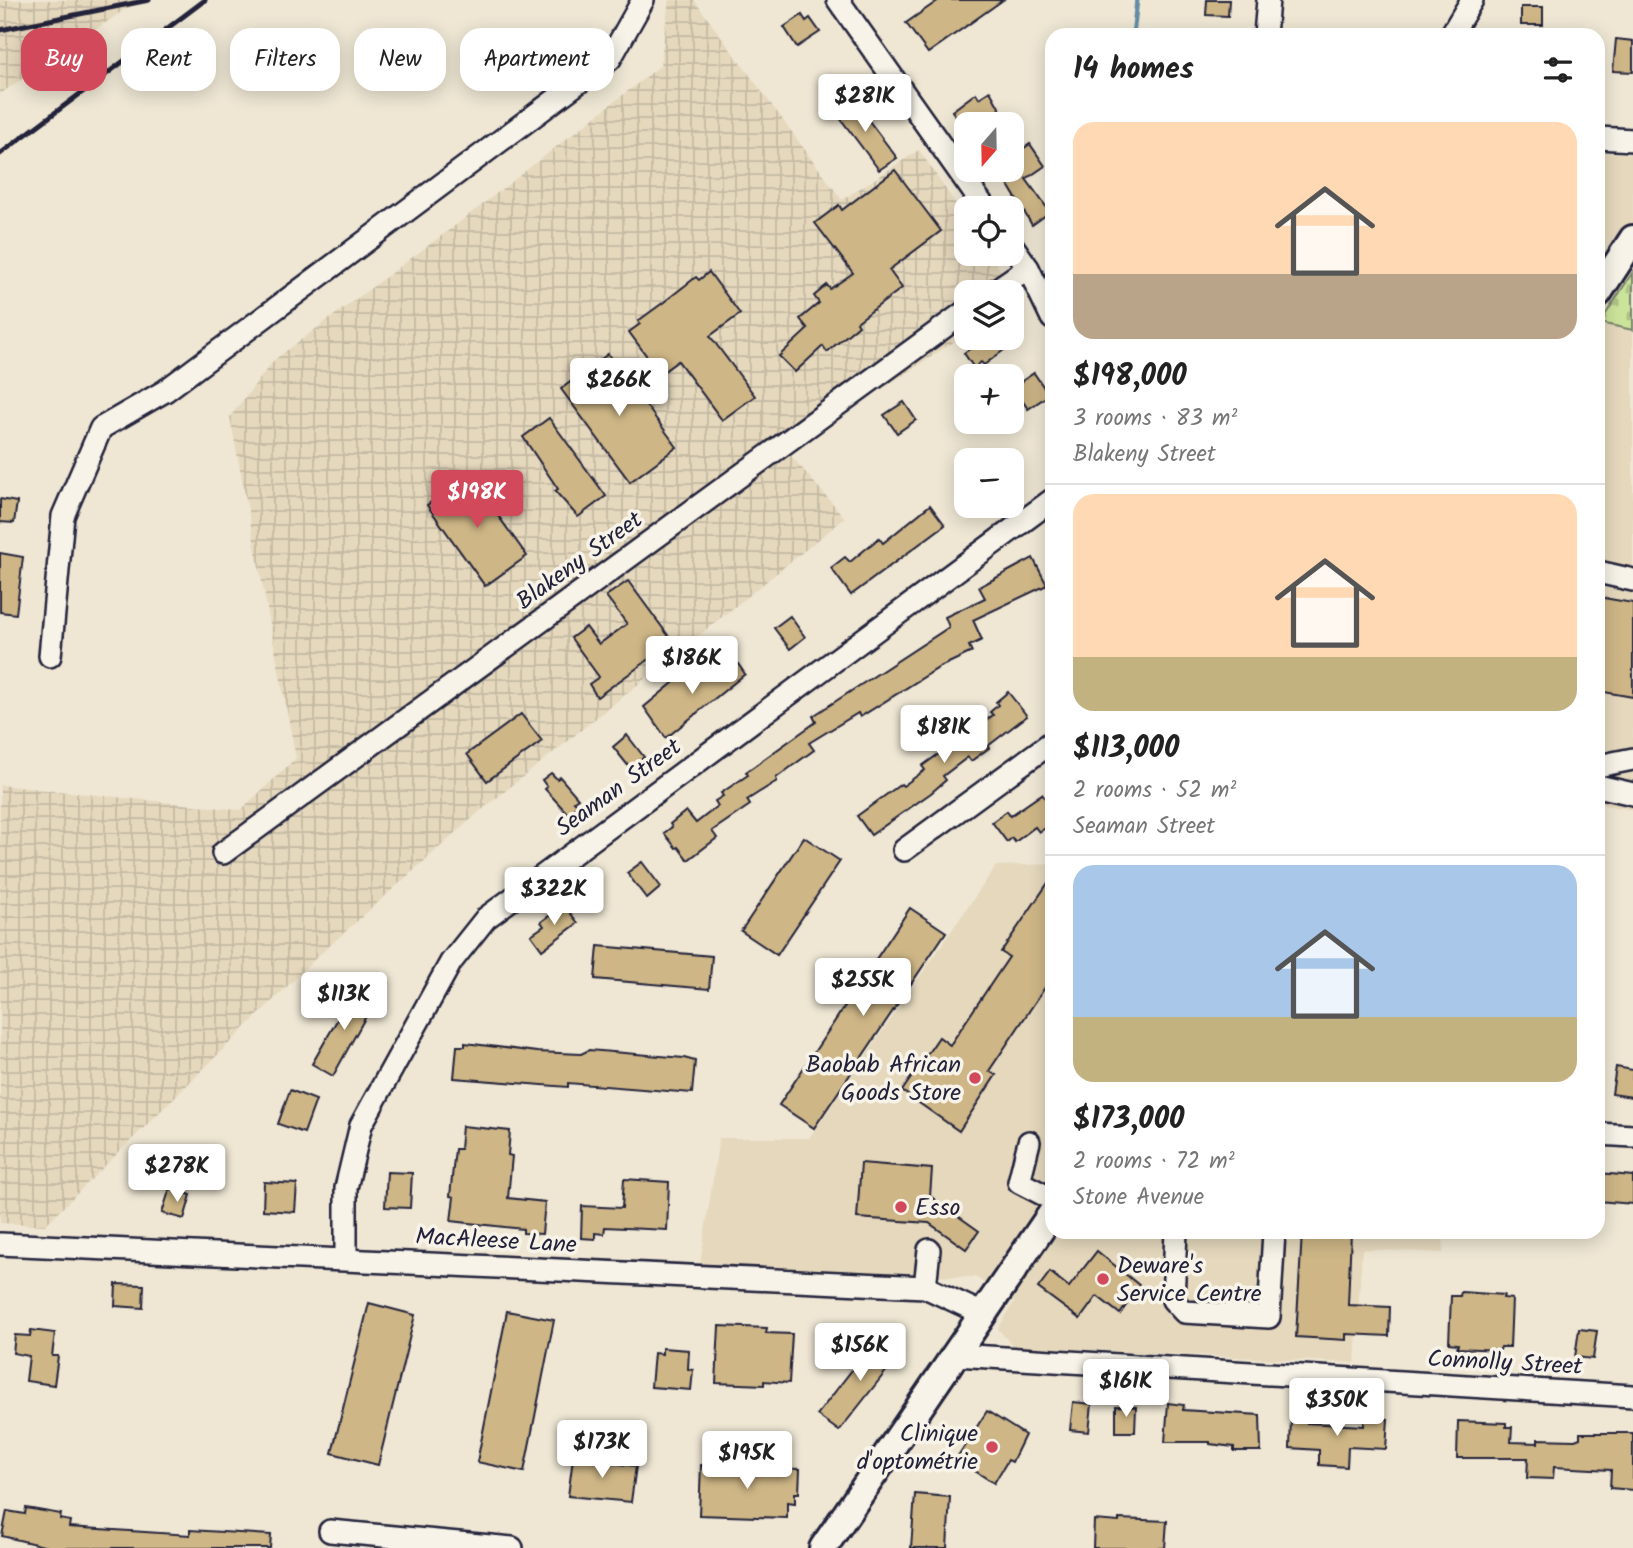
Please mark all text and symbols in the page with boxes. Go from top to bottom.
chip: Buy [21,28,107,91]
chip: Rent [121,28,216,91]
chip: Filters [230,28,340,91]
chip: New [354,28,446,91]
chip: Apartment [460,28,614,91]
text: 14 homes [1073,46,1194,94]
icon: filters [1539,51,1577,89]
pin: $281K [816,74,914,134]
text: $281K [834,79,896,115]
north arrow [954,112,1024,182]
map controls [954,112,1024,518]
icon: home [1262,168,1388,294]
button: locate [954,196,1024,266]
button: layers [954,280,1024,350]
text: $198,000 [1073,353,1187,401]
pin: $266K [570,358,668,418]
text: $266K [586,363,652,399]
button: + [954,364,1024,434]
text: 3 rooms · 83 m² [1073,401,1237,437]
text: Blakeny Street [1073,437,1216,473]
button: − [954,448,1024,518]
pin: $198K [428,470,526,530]
text: $198K [447,475,507,511]
street label: Blakeny Street [508,501,652,621]
icon: home [1262,540,1388,666]
pin: $186K [643,636,741,696]
text: $186K [662,641,722,677]
pin: $181K [895,706,993,765]
text: $181K [917,710,971,746]
text: $113,000 [1073,725,1179,773]
street label: Seaman Street [547,728,691,848]
text: 2 rooms · 52 m² [1073,773,1236,809]
text: Seaman Street [1073,809,1215,845]
pin: $322K [505,867,603,927]
text: $322K [521,872,587,908]
icon: home [1262,911,1388,1037]
pin: $255K [814,958,912,1018]
text: $255K [831,963,895,999]
pin: $113K [295,972,393,1032]
text: $113K [317,977,371,1013]
place label: Baobab African Goods Store [806,1046,961,1113]
marker: Baobab African Goods Store [967,1070,983,1086]
text: $173,000 [1073,1096,1184,1144]
pin: $278K [128,1144,226,1204]
text: 2 rooms · 72 m² [1073,1144,1235,1180]
text: $278K [144,1149,210,1185]
text: Stone Avenue [1073,1180,1204,1216]
place label: Esso [915,1189,960,1228]
marker: Esso [893,1199,909,1215]
street label: MacAleese Lane [414,1218,578,1265]
place label: Deware's Service Centre [1117,1247,1262,1314]
marker: Deware's Service Centre [1095,1271,1111,1287]
pin: $156K [811,1324,909,1383]
text: $156K [831,1328,889,1364]
street label: Connolly Street [1426,1340,1584,1387]
pin: $161K [1077,1360,1175,1419]
text: $161K [1099,1364,1153,1400]
pin: $350K [1288,1378,1386,1438]
text: $350K [1305,1383,1369,1419]
place label: Clinique d'optométrie [857,1415,978,1482]
pin: $173K [553,1420,651,1480]
text: $173K [573,1425,631,1461]
pin: $195K [698,1432,796,1491]
text: $195K [718,1436,776,1472]
marker: Clinique d'optométrie [984,1439,1000,1455]

